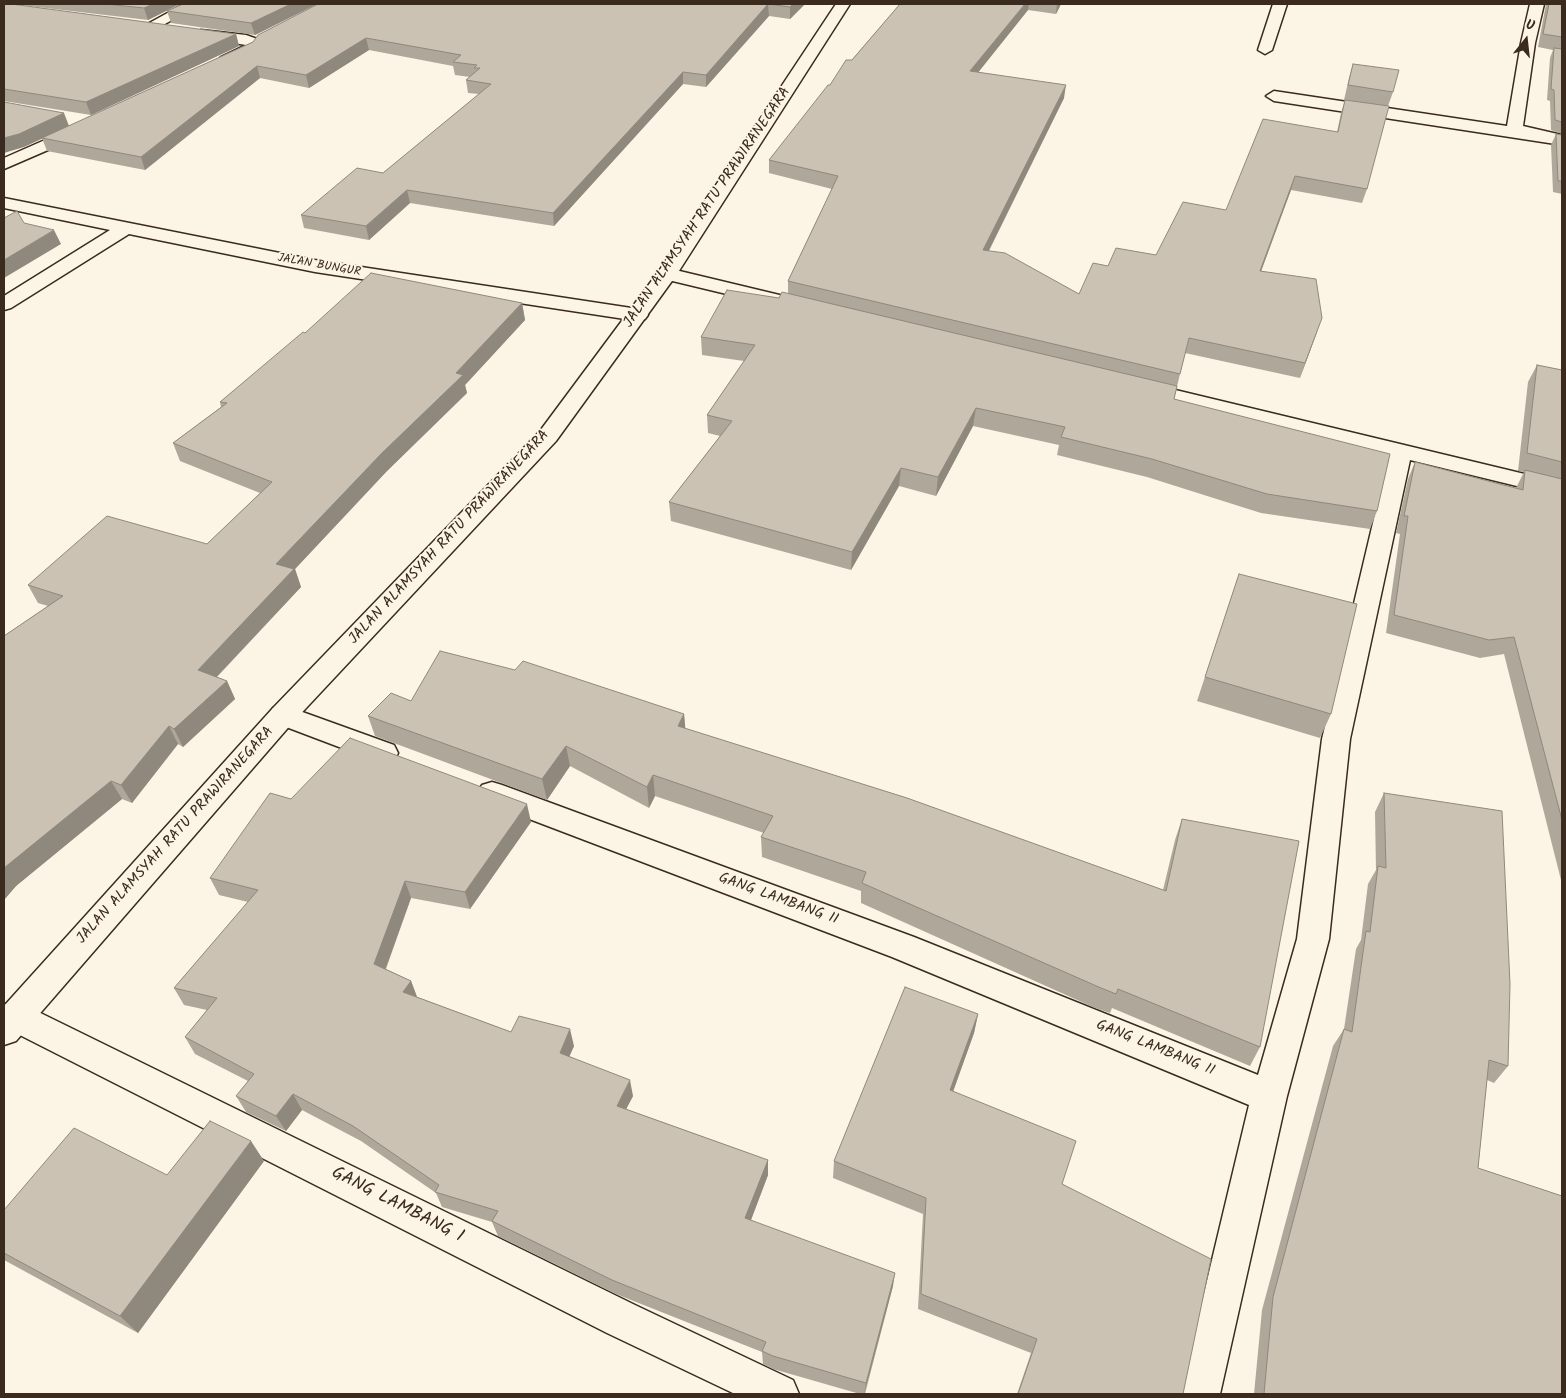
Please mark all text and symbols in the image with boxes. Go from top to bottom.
text: U [1523,14,1537,37]
north arrow [1501,15,1551,65]
street label: JALAN ALAMSYAH RATU PRAWIRANEGARA [621,84,795,332]
street label: JALAN BUNGUR [276,252,362,280]
street label: JALAN ALAMSYAH RATU PRAWIRANEGARA [346,427,554,649]
street label: JALAN ALAMSYAH RATU PRAWIRANEGARA [74,724,278,948]
street label: GANG LAMBANG II [716,870,840,930]
street label: GANG LAMBANG II [1093,1017,1217,1081]
street label: GANG LAMBANG 1 [327,1163,467,1249]

